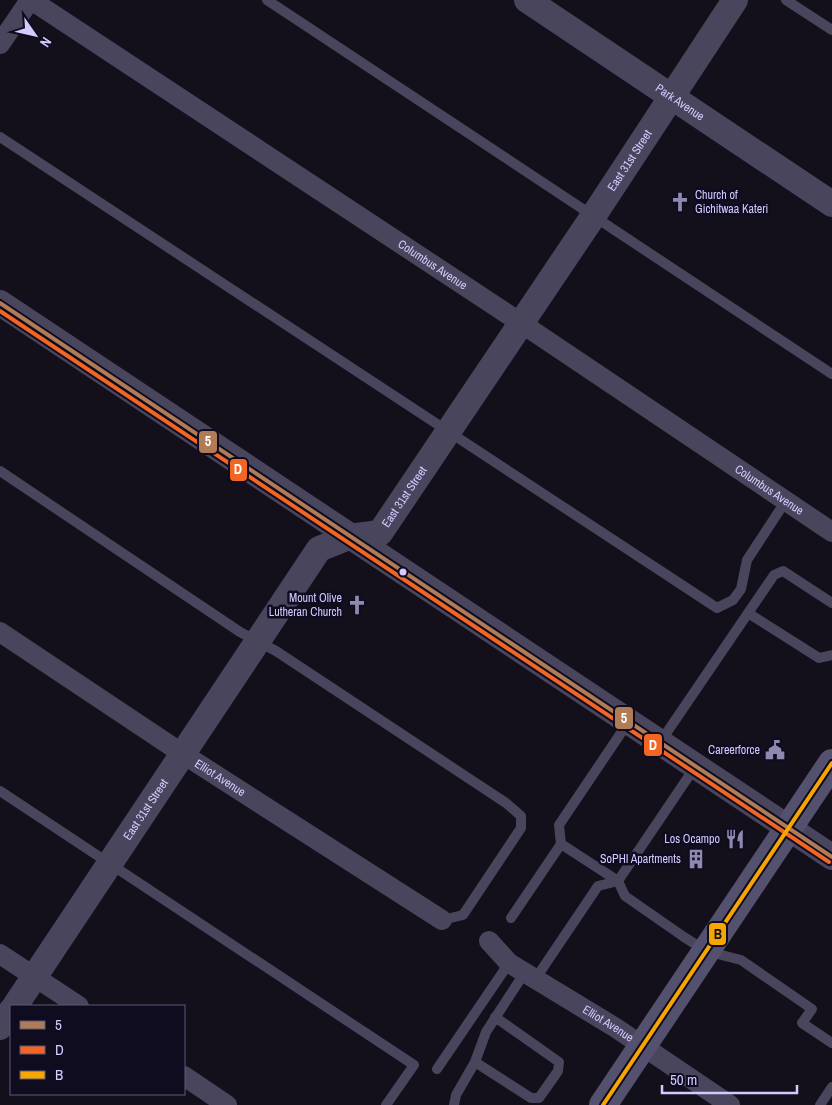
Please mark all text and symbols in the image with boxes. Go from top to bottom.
north arrow [10,10,60,60]
text: N [36,34,56,51]
street label: Park Avenue [652,80,708,124]
street label: East 31st Street [604,126,656,194]
place label: Church of Gichitwaa Kateri [695,187,768,217]
church icon: Church of Gichitwaa Kateri [669,191,691,213]
street label: Columbus Avenue [395,236,470,293]
line badge: 5 [198,430,218,454]
text: 5 [205,432,212,450]
line badge: D [229,458,248,482]
text: D [234,460,242,478]
street label: Columbus Avenue [732,461,807,519]
street label: East 31st Street [378,463,431,530]
unlabelled marker [398,567,408,577]
place label: Mount Olive Lutheran Church [269,590,342,620]
church icon: Mount Olive Lutheran Church [346,594,368,616]
line badge: 5 [614,706,634,730]
text: 5 [621,709,628,727]
line badge: D [643,733,663,757]
text: D [649,736,657,754]
public building icon: Careerforce [764,739,786,761]
place label: Careerforce [708,742,760,758]
street label: Elliot Avenue [192,756,249,800]
street label: East 31st Street [120,776,172,843]
restaurant icon: Los Ocampo [724,828,746,850]
place label: Los Ocampo [664,831,720,847]
building icon: SoPHI Apartments [685,848,707,870]
place label: SoPHI Apartments [600,851,681,867]
line badge: B [708,922,727,946]
text: B [714,925,722,943]
street label: Elliot Avenue [580,1002,637,1046]
legend [10,1005,185,1095]
text: 5 [55,1014,62,1035]
text: D [55,1039,64,1060]
scale bar [662,1062,797,1094]
text: B [55,1064,63,1085]
text: 50 m [670,1069,697,1090]

